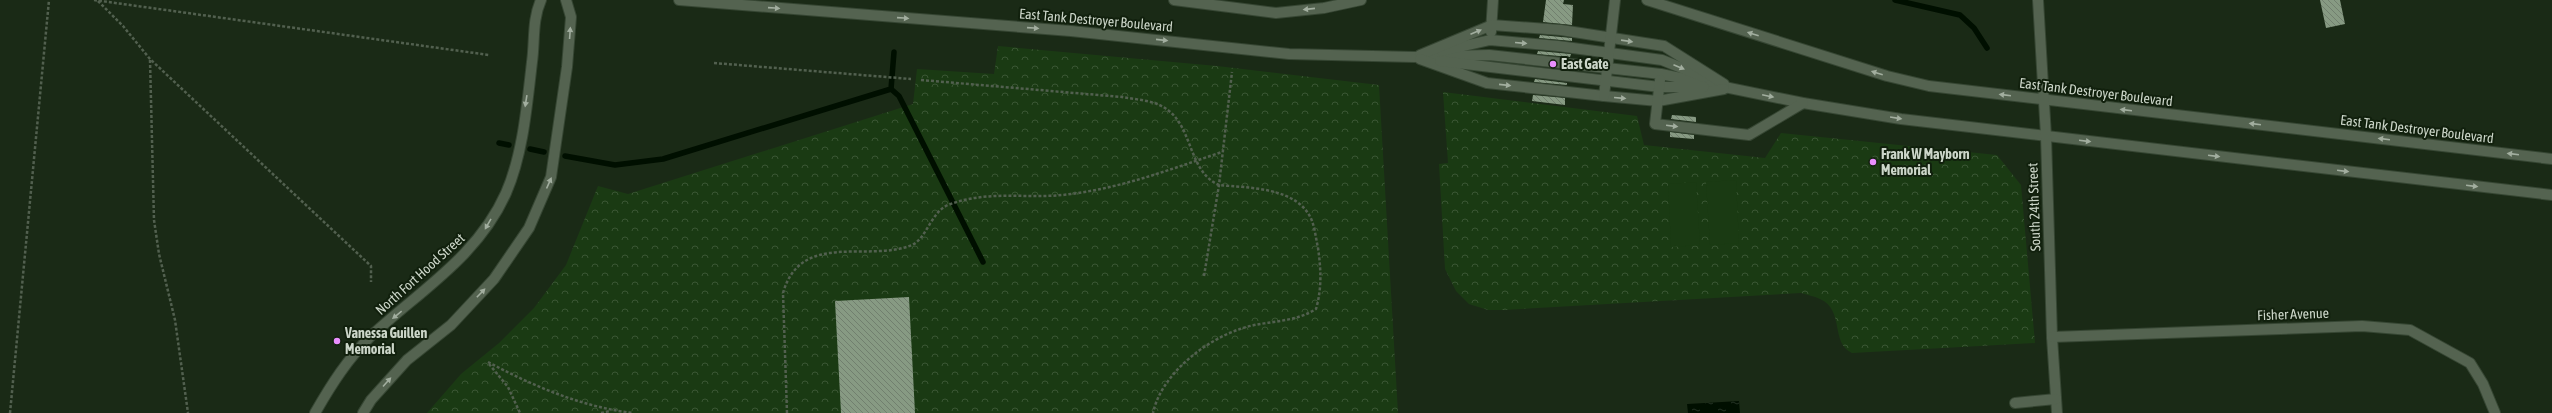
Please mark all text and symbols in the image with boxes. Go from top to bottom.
one-way arrow [768,5,780,12]
street label: East Tank Destroyer Boulevard [1018,5,1174,35]
one-way arrow [1303,6,1315,13]
one-way arrow [897,15,909,21]
one-way arrow [1027,24,1039,31]
one-way arrow [566,27,573,39]
one-way arrow [1471,28,1483,34]
one-way arrow [1747,31,1759,37]
one-way arrow [1156,37,1168,44]
one-way arrow [1621,38,1633,44]
one-way arrow [1515,39,1527,46]
place label: East Gate [1561,56,1609,72]
marker: East Gate [1548,59,1558,69]
one-way arrow [1673,64,1685,70]
one-way arrow [1871,70,1883,76]
street label: East Tank Destroyer Boulevard [2018,75,2174,109]
one-way arrow [1499,82,1511,89]
one-way arrow [1999,92,2011,98]
one-way arrow [1761,93,1774,99]
one-way arrow [523,95,529,107]
one-way arrow [1614,95,1626,101]
one-way arrow [2120,106,2132,113]
street label: East Tank Destroyer Boulevard [2339,112,2495,146]
one-way arrow [1890,115,1902,121]
one-way arrow [2249,121,2261,128]
one-way arrow [1666,123,1678,129]
one-way arrow [2378,136,2390,142]
one-way arrow [2079,137,2091,144]
place label: Frank W Mayborn Memorial [1881,146,1970,178]
one-way arrow [2507,151,2519,157]
one-way arrow [2208,153,2220,159]
marker: Frank W Mayborn Memorial [1868,157,1878,167]
street label: South 24th Street [2024,162,2044,252]
one-way arrow [2337,168,2349,174]
one-way arrow [546,177,552,189]
one-way arrow [2466,183,2478,189]
one-way arrow [485,218,492,230]
street label: North Fort Hood Street [372,230,468,318]
one-way arrow [476,288,486,298]
street label: Fisher Avenue [2257,305,2329,323]
one-way arrow [391,311,402,320]
place label: Vanessa Guillen Memorial [344,325,427,357]
marker: Vanessa Guillen Memorial [332,336,342,346]
one-way arrow [382,378,391,387]

